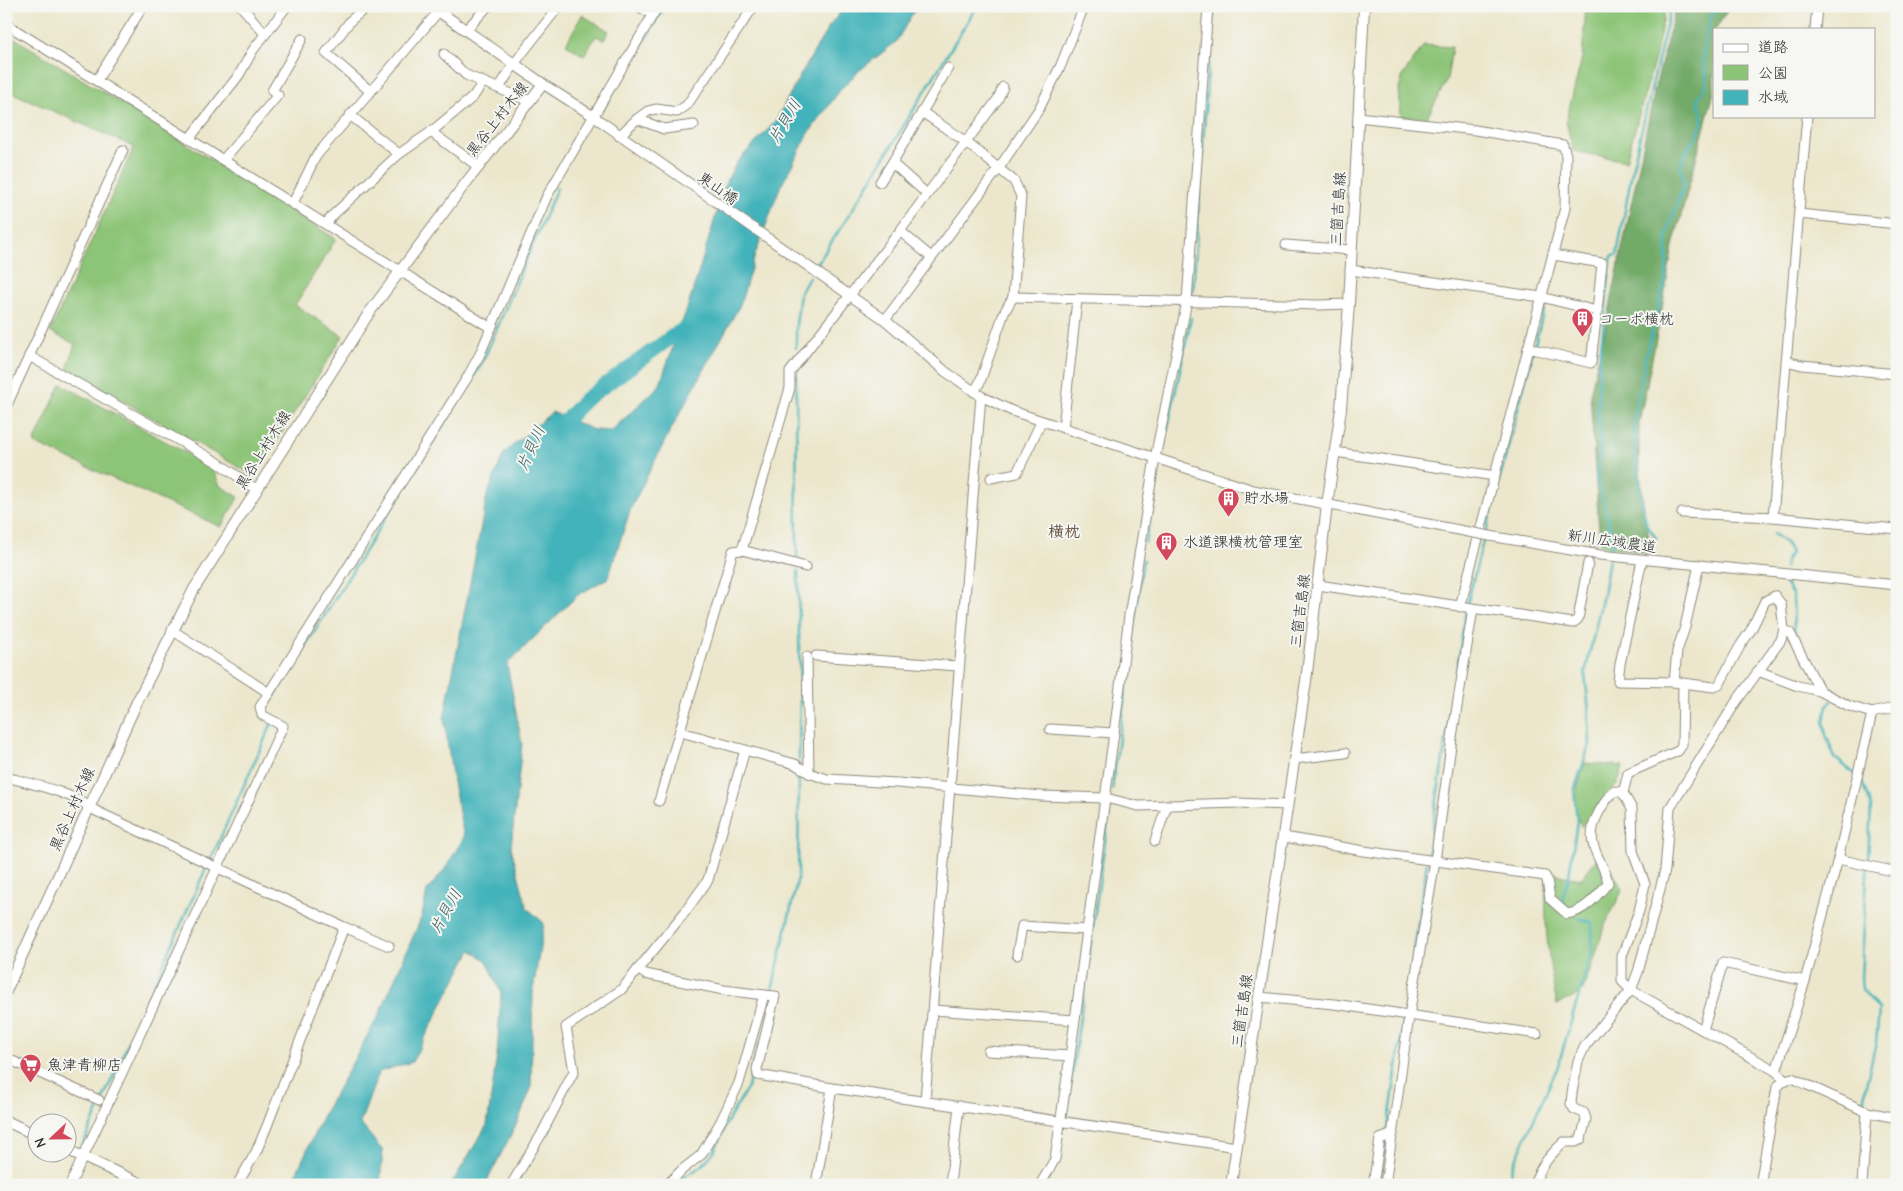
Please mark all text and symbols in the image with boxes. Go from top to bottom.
legend [1713,28,1876,118]
text: 道路 [1758,38,1788,56]
text: 公園 [1758,64,1788,82]
street label: 黒谷上村木線 [462,78,532,160]
text: 水域 [1758,88,1788,106]
water label: 片貝川 [765,96,805,147]
street label: 東山橋 [694,168,742,208]
street label: 三箇吉島線 [1327,171,1349,247]
building icon: コーポ横枕 [1571,307,1595,338]
place label: コーポ横枕 [1599,310,1674,328]
street label: 黒谷上村木線 [232,407,294,493]
water label: 片貝川 [513,423,549,474]
building icon: 貯水場 [1216,486,1240,517]
place label: 貯水場 [1244,489,1289,507]
district label: 横枕 [1048,523,1080,541]
street label: 新川広域農道 [1566,526,1658,556]
building icon: 水道課横枕管理室 [1155,530,1179,561]
place label: 水道課横枕管理室 [1183,533,1303,551]
street label: 三箇吉島線 [1286,573,1314,649]
street label: 黒谷上村木線 [45,764,99,854]
water label: 片貝川 [426,886,465,937]
street label: 三箇吉島線 [1228,973,1256,1049]
supermarket icon: 魚津青柳店 [19,1053,43,1084]
place label: 魚津青柳店 [47,1056,122,1074]
north arrow [28,1114,78,1164]
text: N [31,1135,50,1150]

